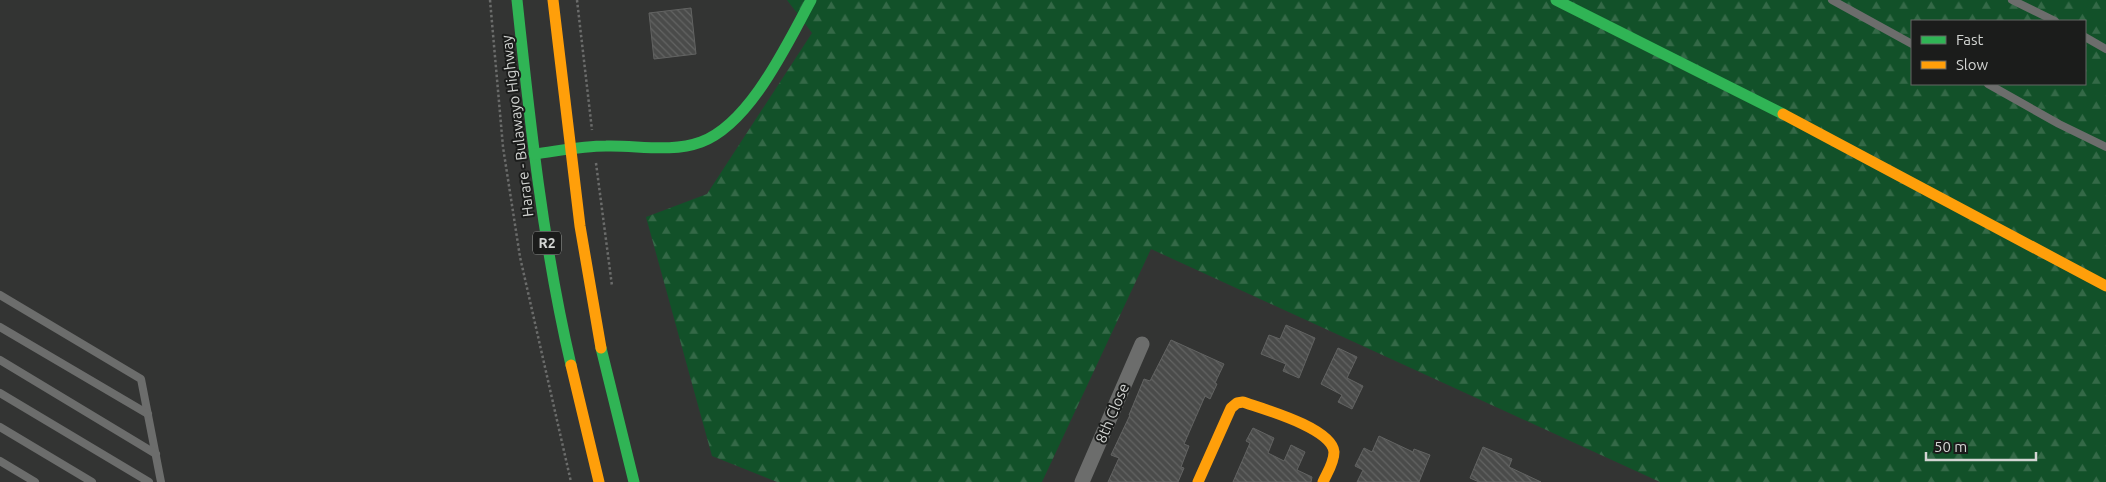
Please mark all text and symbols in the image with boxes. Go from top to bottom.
legend [1911,20,2086,85]
text: Fast [1956,31,1984,48]
street label: Harare - Bulawayo Highway [497,34,537,218]
text: Slow [1956,56,1989,73]
road number: R2 [533,232,561,254]
street label: 8th Close [1092,381,1132,445]
scale bar [1926,430,2036,462]
text: 50 m [1934,438,1967,455]

